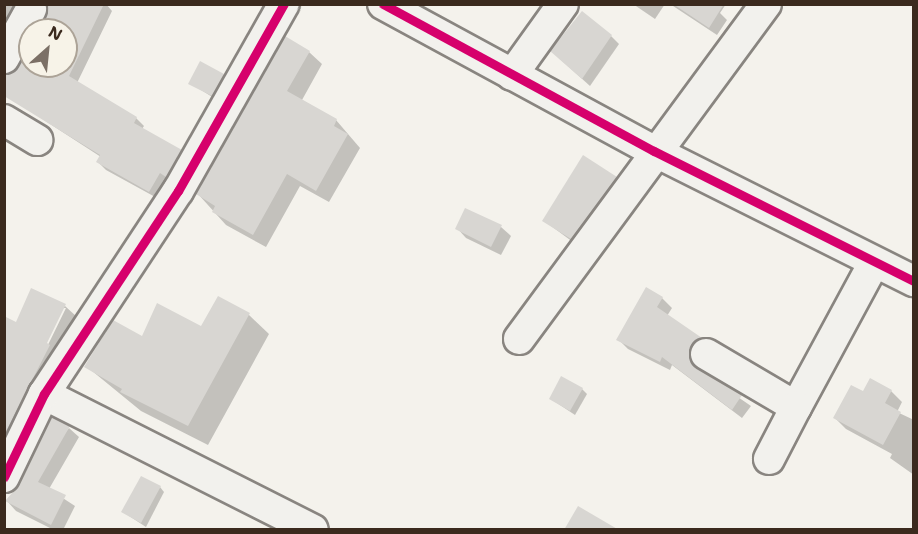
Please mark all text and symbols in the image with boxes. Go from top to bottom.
north arrow [18,18,78,78]
text: N [45,21,66,46]

